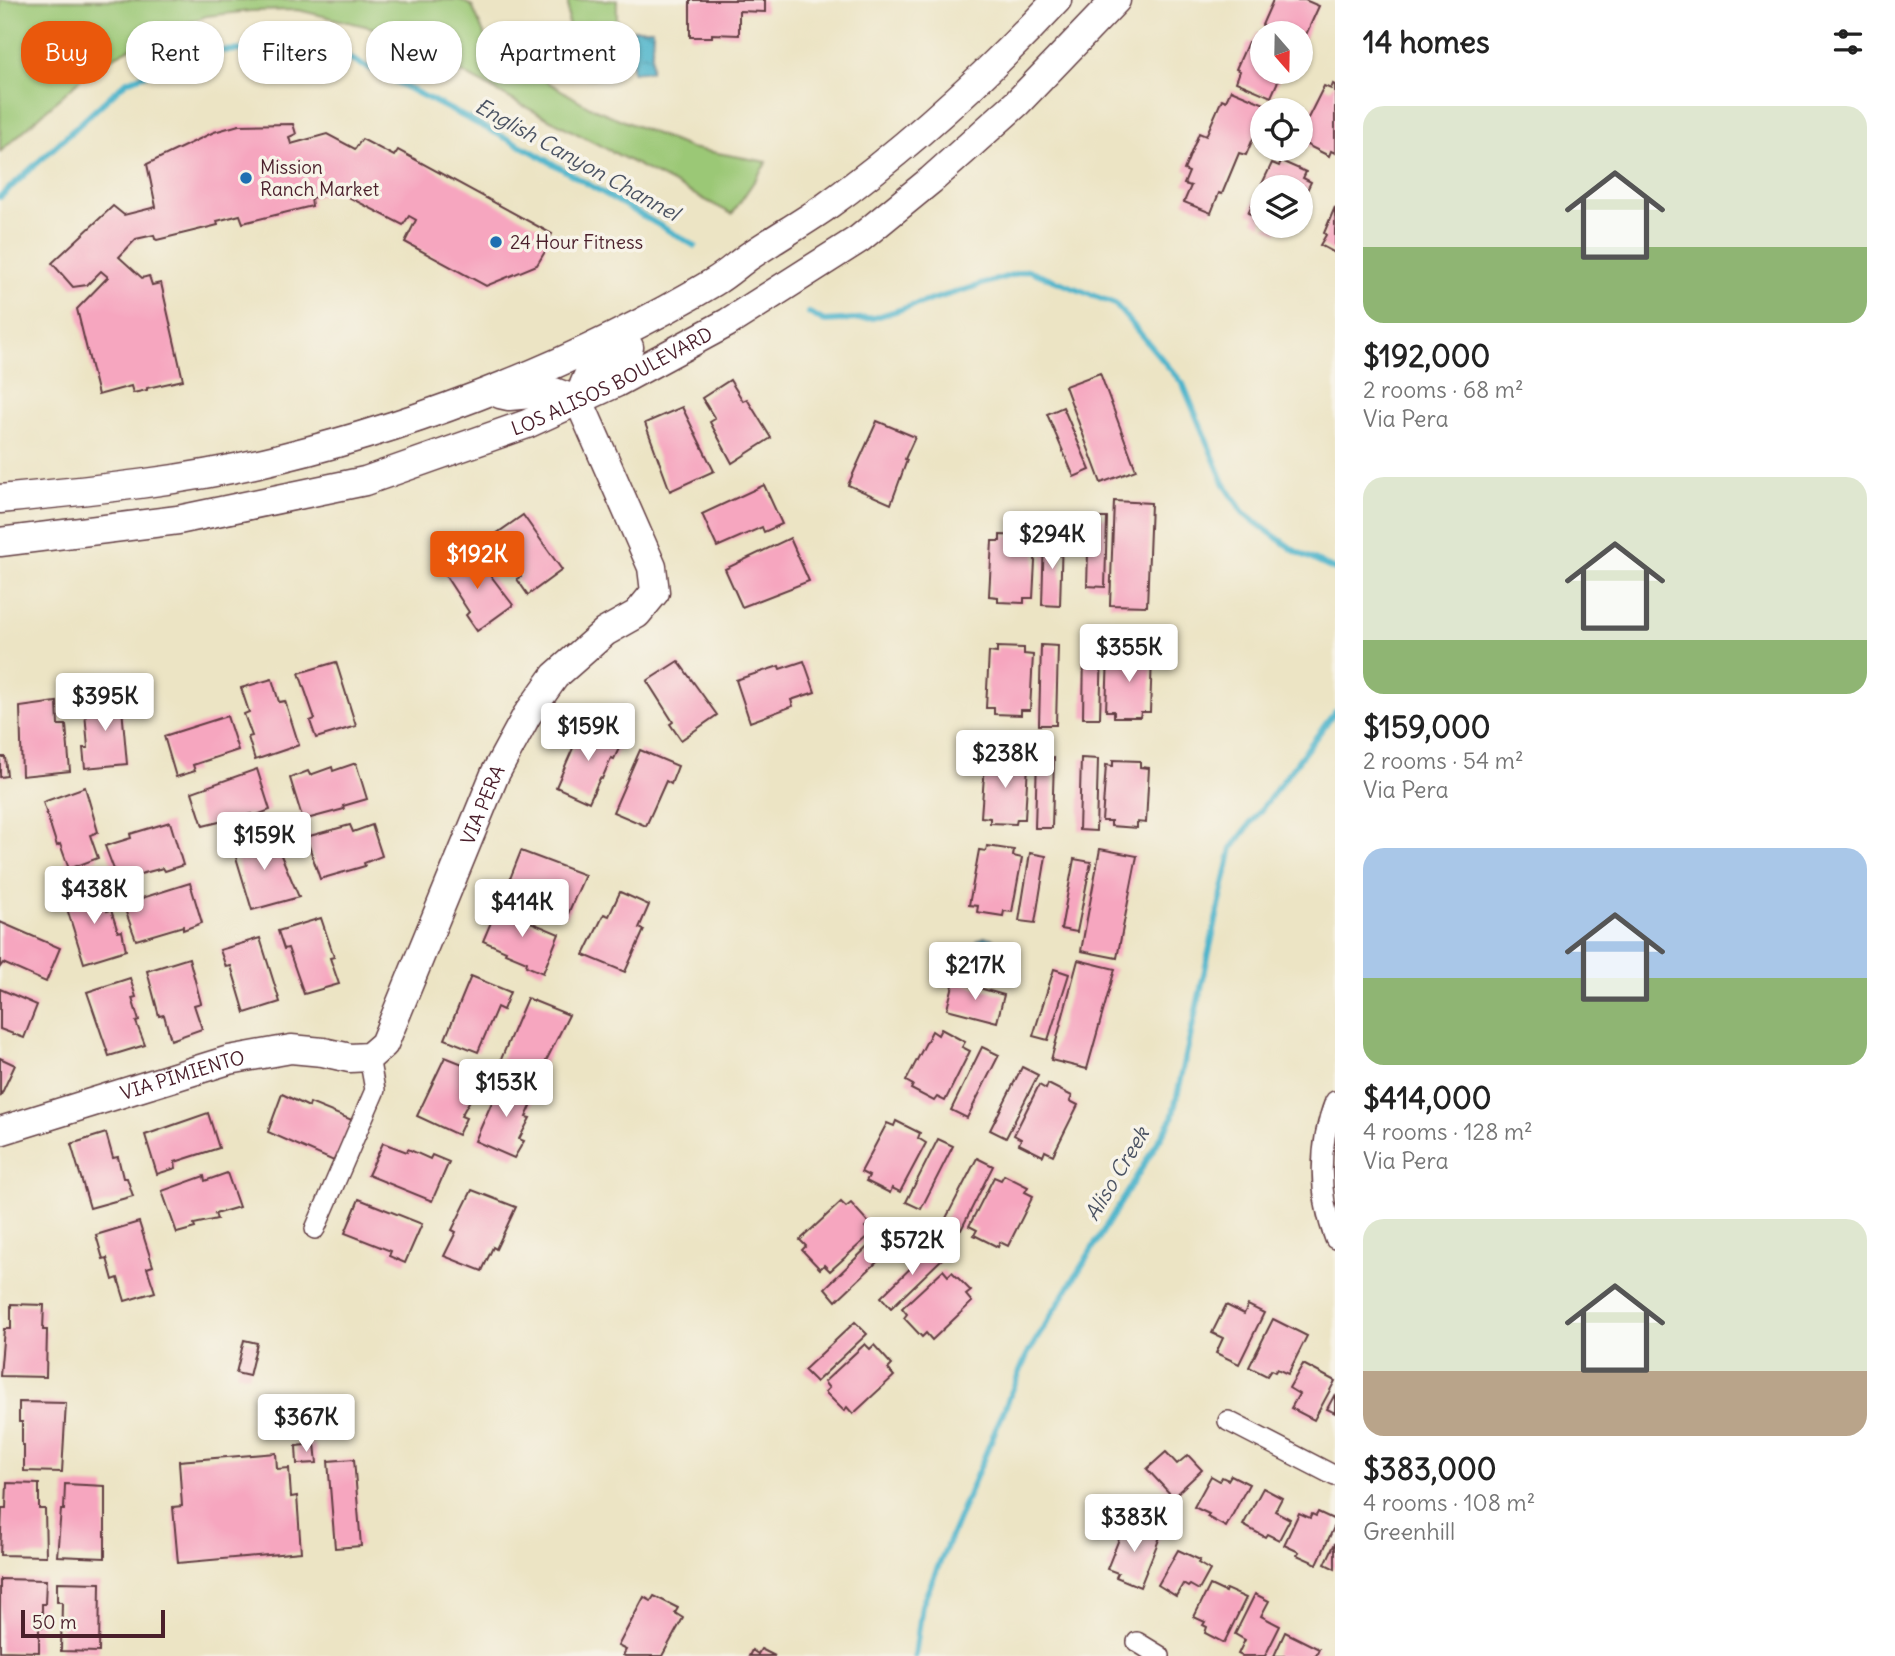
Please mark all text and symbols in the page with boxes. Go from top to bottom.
chip: Buy [21,21,112,84]
chip: Rent [126,21,224,84]
chip: Filters [238,21,352,84]
chip: New [366,21,462,84]
chip: Apartment [476,21,640,84]
north arrow [1250,21,1312,84]
map controls [1250,21,1313,238]
text: 14 homes [1363,23,1490,61]
icon: filters [1829,23,1867,61]
water label: English Canyon Channel [471,92,687,228]
button: locate [1250,98,1313,161]
icon: home [1552,152,1678,278]
place label: Mission Ranch Market [260,155,379,201]
marker: Mission Ranch Market [238,170,254,186]
button: layers [1250,175,1313,238]
place label: 24 Hour Fitness [510,230,643,254]
marker: 24 Hour Fitness [488,234,504,250]
street label: LOS ALISOS BOULEVARD [508,321,716,441]
text: $192,000 [1363,337,1490,375]
text: 2 rooms · 68 m² [1363,375,1524,404]
text: Via Pera [1363,404,1449,433]
pin: $294K [1003,512,1101,571]
text: $294K [1019,519,1085,548]
icon: home [1552,523,1678,649]
pin: $192K [428,532,526,591]
text: $192K [446,539,508,568]
pin: $355K [1080,624,1178,684]
text: $355K [1096,632,1162,661]
pin: $395K [56,674,154,733]
text: $395K [72,681,138,710]
pin: $159K [539,704,637,763]
text: $159,000 [1363,708,1490,746]
text: $159K [557,711,619,740]
pin: $238K [956,730,1054,790]
text: $238K [972,738,1038,767]
text: 2 rooms · 54 m² [1363,746,1524,775]
street label: VIA PERA [455,761,510,848]
text: Via Pera [1363,775,1449,804]
pin: $159K [215,812,313,872]
text: $159K [233,820,295,849]
pin: $438K [45,866,143,926]
text: $438K [61,874,127,903]
pin: $414K [473,880,571,939]
text: $414K [491,887,553,916]
icon: home [1552,894,1678,1020]
pin: $217K [926,942,1024,1002]
text: $217K [945,950,1005,979]
street label: VIA PIMIENTO [117,1045,246,1105]
pin: $153K [457,1060,555,1119]
text: $153K [475,1067,537,1096]
text: $414,000 [1363,1079,1491,1117]
text: 4 rooms · 128 m² [1363,1117,1533,1146]
water label: Aliso Creek [1078,1121,1156,1225]
text: Via Pera [1363,1146,1449,1175]
pin: $572K [863,1218,961,1277]
text: $572K [880,1225,944,1254]
icon: home [1552,1265,1678,1391]
pin: $367K [257,1394,355,1454]
text: $367K [274,1402,338,1431]
text: $383,000 [1363,1450,1497,1488]
text: 4 rooms · 108 m² [1363,1488,1535,1517]
pin: $383K [1085,1494,1183,1554]
text: $383K [1101,1502,1167,1531]
text: Greenhill [1363,1517,1455,1546]
scale bar [21,1607,164,1639]
text: 50 m [32,1610,77,1634]

